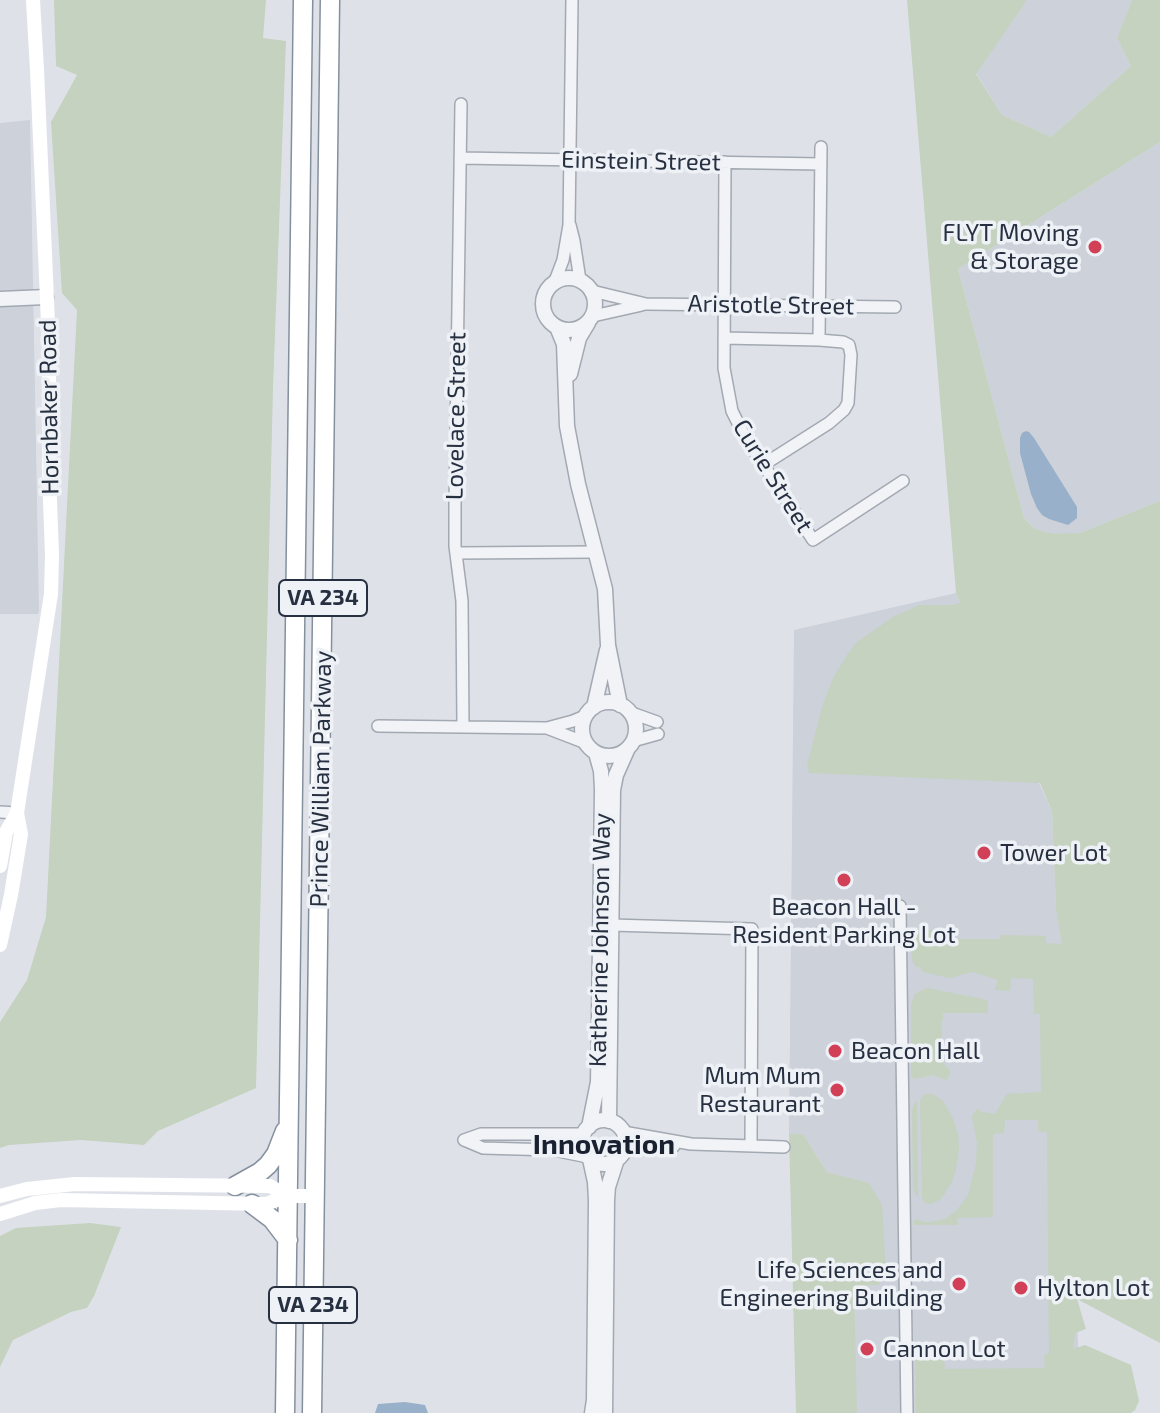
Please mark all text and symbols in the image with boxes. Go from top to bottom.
street label: Einstein Street [561,145,721,177]
place label: FLYT Moving & Storage [942,219,1079,275]
marker: FLYT Moving & Storage [1086,238,1104,256]
street label: Aristotle Street [687,289,855,321]
street label: Hornbaker Road [33,319,65,495]
street label: Lovelace Street [440,332,472,500]
street label: Curie Street [727,414,819,538]
road number: VA 234 [279,580,367,616]
street label: Prince William Parkway [304,650,338,908]
street label: Katherine Johnson Way [583,813,617,1067]
place label: Tower Lot [1000,839,1107,867]
marker: Tower Lot [975,844,993,862]
marker: Beacon Hall - Resident Parking Lot [835,871,853,889]
place label: Beacon Hall - Resident Parking Lot [732,893,956,949]
place label: Beacon Hall [851,1037,980,1065]
marker: Beacon Hall [826,1042,844,1060]
place label: Mum Mum Restaurant [699,1062,821,1118]
marker: Mum Mum Restaurant [828,1081,846,1099]
district label: Innovation [533,1128,675,1162]
place label: Life Sciences and Engineering Building [720,1256,943,1312]
place label: Hylton Lot [1037,1274,1150,1302]
marker: Life Sciences and Engineering Building [950,1275,968,1293]
marker: Hylton Lot [1012,1279,1030,1297]
road number: VA 234 [269,1287,357,1323]
place label: Cannon Lot [883,1335,1006,1363]
marker: Cannon Lot [858,1340,876,1358]

